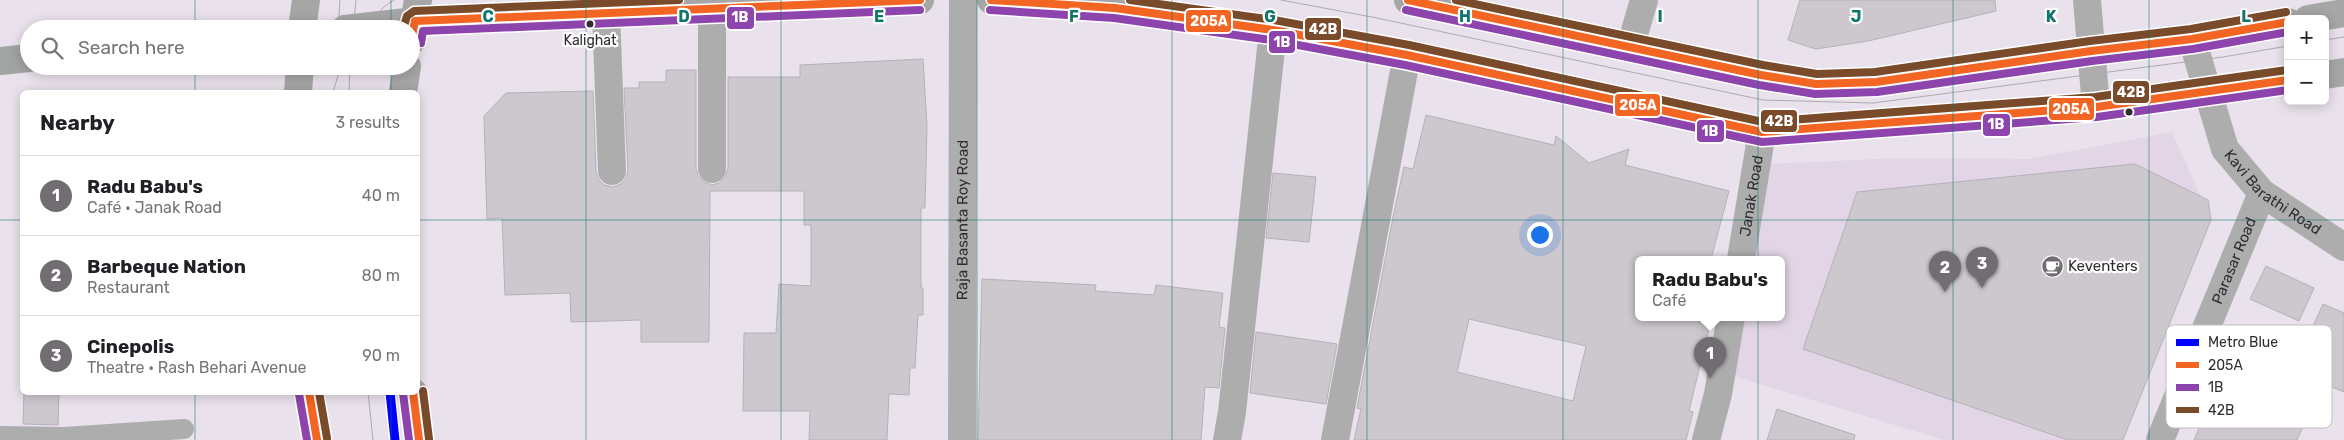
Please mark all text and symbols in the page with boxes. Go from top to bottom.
line badge: 1B [726,6,755,30]
text: C [482,7,494,26]
text: D [678,7,690,26]
text: E [874,7,884,26]
text: F [1069,7,1079,26]
text: G [1264,7,1276,26]
text: H [1459,7,1471,26]
text: I [1657,7,1663,26]
text: J [1851,7,1861,26]
text: K [2046,7,2057,26]
text: L [2241,7,2251,26]
text: 1B [732,9,749,26]
line badge: 205A [1185,9,1232,33]
text: 205A [1190,13,1228,30]
map controls [2284,15,2329,105]
button: + [2284,15,2329,60]
line badge: 42B [1304,17,1342,41]
marker: Kalighat [585,19,595,29]
search box [20,20,420,75]
text: 42B [1309,21,1337,38]
line badge: 1B [1268,30,1296,54]
place label: Kalighat [564,32,617,49]
icon: search [38,34,66,62]
text: 1B [1274,34,1291,51]
text: Search here [78,36,185,59]
button: − [2284,60,2329,105]
line badge: 42B [2112,80,2150,104]
text: 42B [2117,84,2145,101]
line badge: 205A [1614,93,1661,117]
text: 205A [1619,97,1657,114]
line badge: 205A [2048,97,2095,121]
text: 205A [2052,101,2090,118]
unlabelled marker [2124,107,2134,117]
line badge: 42B [1760,109,1798,133]
text: Nearby [40,110,115,135]
text: 3 results [335,113,400,132]
text: 42B [1765,113,1793,130]
line badge: 1B [1982,113,2011,137]
text: 1B [1988,116,2005,133]
line badge: 1B [1696,119,1725,143]
text: 1B [1702,123,1719,140]
street label: Raja Basanta Roy Road [953,140,972,300]
street label: Kavi Barathi Road [2221,146,2325,238]
street label: Janak Road [1736,154,1767,238]
text: Radu Babu's [87,175,203,198]
text: 1 [52,186,60,205]
text: 40 m [362,186,400,205]
text: Café · Janak Road [87,198,222,217]
street label: Parasar Road [2208,215,2260,307]
your location [1527,222,1553,248]
pin: 3 [1966,247,1998,288]
pin: 2 [1929,251,1961,292]
cafe icon: Keventers [2040,254,2064,278]
text: Barbeque Nation [87,255,246,278]
popup [1635,256,1785,321]
place label: Keventers [2068,257,2138,275]
text: 2 [51,266,61,285]
text: 80 m [362,266,400,285]
text: Radu Babu's [1652,268,1768,291]
text: Restaurant [87,278,170,297]
text: Café [1652,291,1686,310]
legend [2166,325,2332,428]
text: Metro Blue [2208,334,2278,351]
text: Cinepolis [87,335,174,358]
pin: 1 [1694,337,1726,378]
text: 3 [51,346,61,365]
text: 90 m [362,346,400,365]
text: 205A [2208,357,2243,374]
text: Theatre · Rash Behari Avenue [87,358,307,377]
text: 1B [2208,379,2223,396]
text: 42B [2208,402,2234,419]

